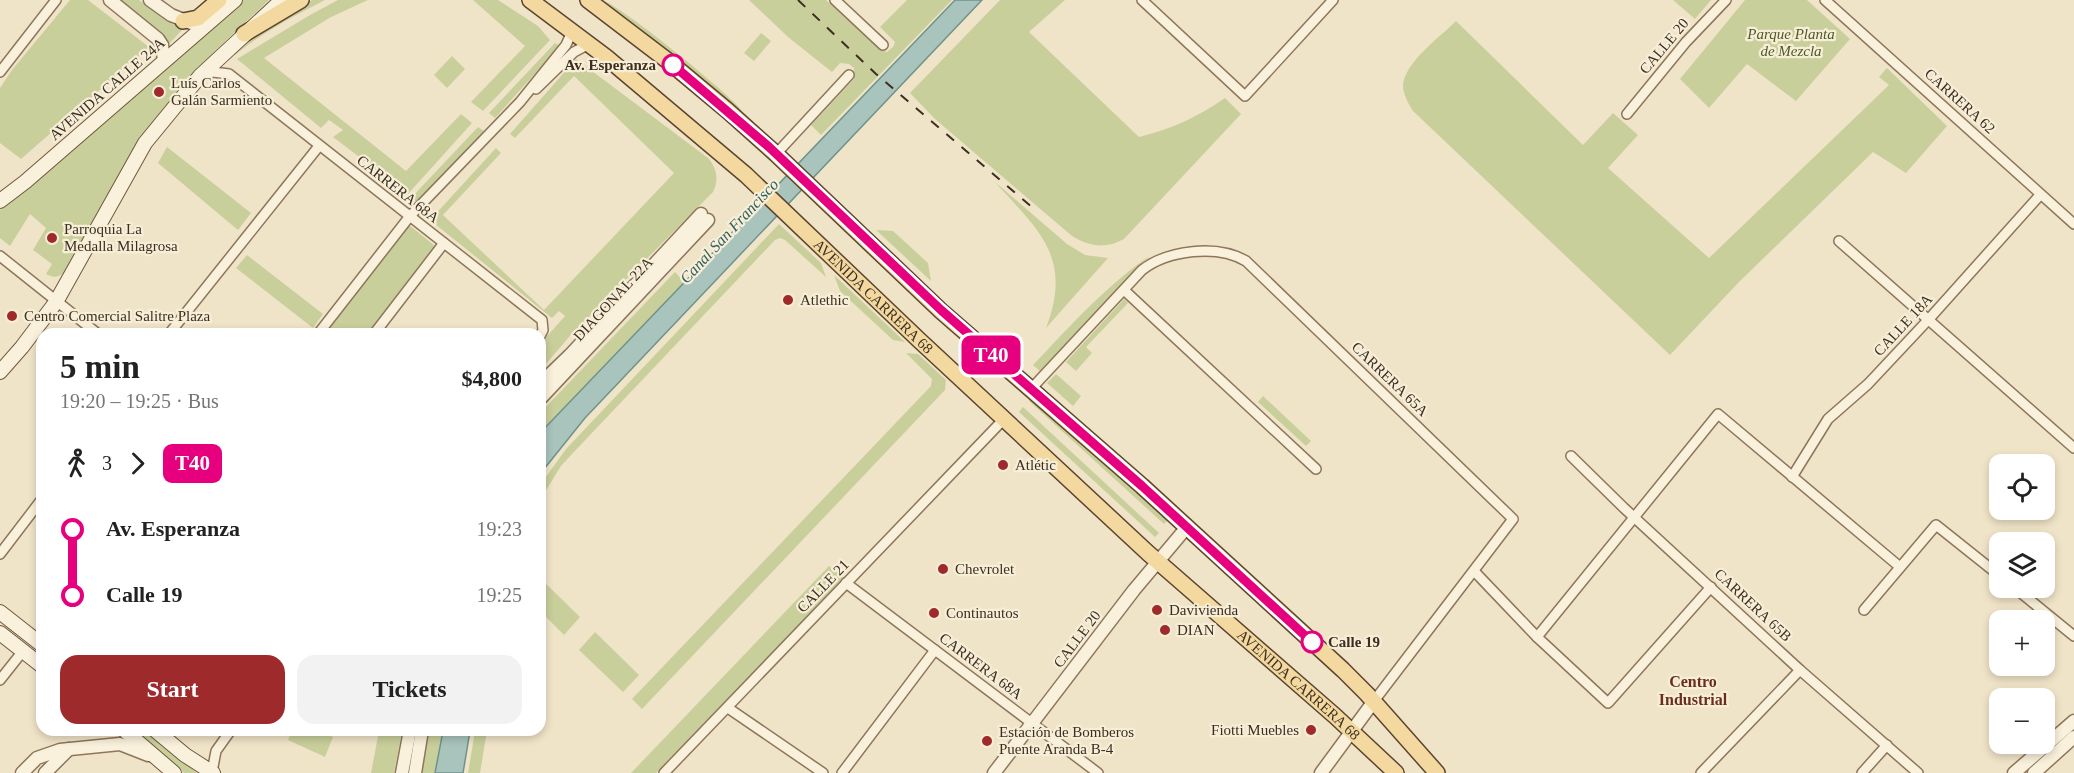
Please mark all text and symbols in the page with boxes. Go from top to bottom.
street label: CALLE 20 [1636,15,1692,77]
park label: Parque Planta de Mezcla [1746,26,1835,59]
street label: AVENIDA CALLE 24A [46,35,168,143]
marker: Av. Esperanza [662,54,684,76]
place label: Av. Esperanza [565,57,656,73]
street label: CARRERA 62 [1922,65,1998,137]
place label: Luís Carlos Galán Sarmiento [171,75,272,108]
marker: Luís Carlos Galán Sarmiento [152,85,166,99]
street label: CARRERA 68A [354,152,442,226]
water label: Canal San Francisco [676,175,782,287]
place label: Parroquia La Medalla Milagrosa [64,221,178,254]
marker: Parroquia La Medalla Milagrosa [45,231,59,245]
street label: AVENIDA CARRERA 68 [811,236,936,357]
street label: DIAGONAL 22A [570,254,656,344]
street label: CALLE 18A [1871,291,1936,359]
place label: Atlethic [800,292,849,308]
marker: Atlethic [781,293,795,307]
place label: Centro Comercial Salitre Plaza [24,308,211,324]
marker: Centro Comercial Salitre Plaza [5,309,19,323]
line badge: T40 [956,336,1026,374]
street label: CARRERA 65A [1349,339,1431,419]
text: T40 [973,343,1009,367]
text: 5 min [60,349,140,385]
text: $4,800 [462,366,522,391]
text: 19:20 – 19:25 · Bus [60,390,219,412]
icon: walk [60,447,93,480]
icon: forward [121,447,154,480]
text: T40 [175,451,210,475]
text: 3 [102,452,112,474]
map controls [1989,454,2055,754]
button: locate [1989,454,2055,520]
place label: Atlétic [1015,457,1056,473]
marker: Atlétic [996,458,1010,472]
text: Av. Esperanza [106,516,240,541]
text: 19:23 [476,518,522,540]
button: layers [1989,532,2055,598]
street label: CALLE 21 [794,556,852,616]
place label: Chevrolet [955,561,1015,577]
marker: Chevrolet [936,562,950,576]
street label: CARRERA 65B [1711,565,1795,645]
text: Calle 19 [106,582,182,607]
text: 19:25 [476,584,522,606]
place label: Davivienda [1169,602,1238,618]
marker: Davivienda [1150,603,1164,617]
place label: Continautos [946,605,1019,621]
marker: Continautos [927,606,941,620]
street label: CALLE 20 [1050,607,1104,671]
button: + [1989,610,2055,676]
place label: DIAN [1177,622,1215,638]
marker: DIAN [1158,623,1172,637]
street label: AVENIDA CARRERA 68 [1234,626,1363,743]
street label: CARRERA 68A [936,630,1026,702]
marker: Calle 19 [1301,631,1323,653]
place label: Calle 19 [1328,634,1380,650]
button: Start [60,655,285,724]
button: Tickets [297,655,522,724]
district label: Centro Industrial [1659,673,1728,708]
button: − [1989,688,2055,754]
place label: Fiotti Muebles [1211,722,1299,738]
marker: Fiotti Muebles [1304,723,1318,737]
place label: Estación de Bomberos Puente Aranda B-4 [999,724,1134,757]
marker: Estación de Bomberos Puente Aranda B-4 [980,734,994,748]

